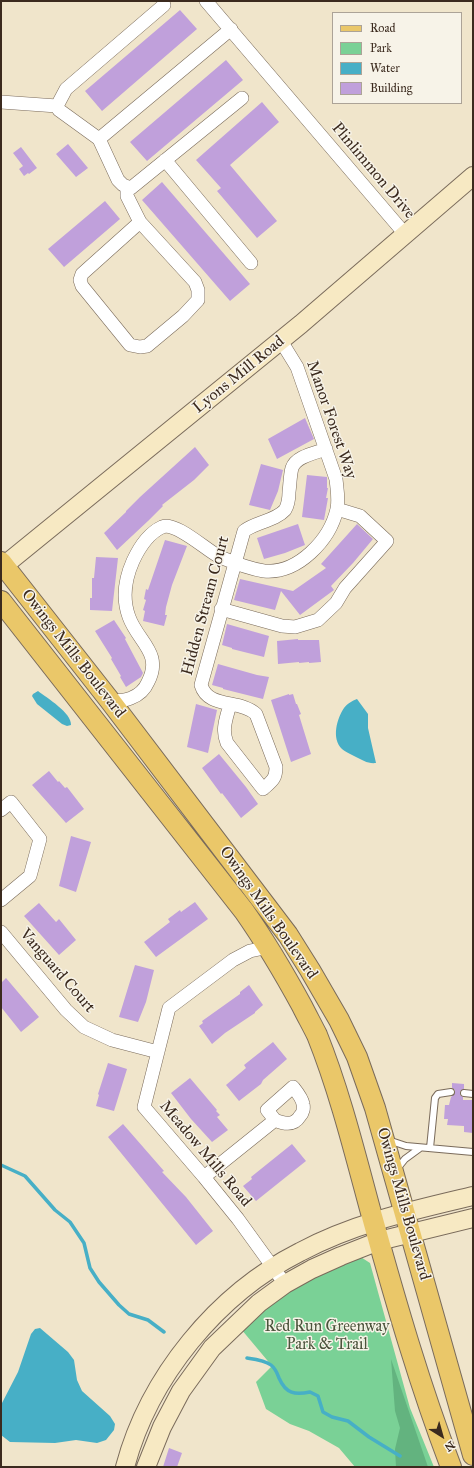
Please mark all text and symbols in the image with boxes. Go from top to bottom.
legend [332,12,462,104]
text: Road [370,21,396,35]
text: Park [370,41,392,55]
text: Water [370,61,400,75]
text: Building [370,81,412,95]
street label: Plinlimmon Drive [327,119,419,223]
street label: Lyons Mill Road [189,332,289,418]
street label: Manor Forest Way [302,358,360,482]
street label: Hidden Stream Court [178,534,234,678]
street label: Owings Mills Boulevard [17,586,129,722]
street label: Owings Mills Boulevard [215,843,321,983]
street label: Vanguard Court [15,925,99,1017]
street label: Meadow Mills Road [155,1097,255,1211]
street label: Owings Mills Boulevard [372,1126,434,1282]
park label: Red Run Greenway Park & Trail [265,1317,389,1355]
north arrow [422,1416,462,1456]
text: N [442,1438,457,1454]

